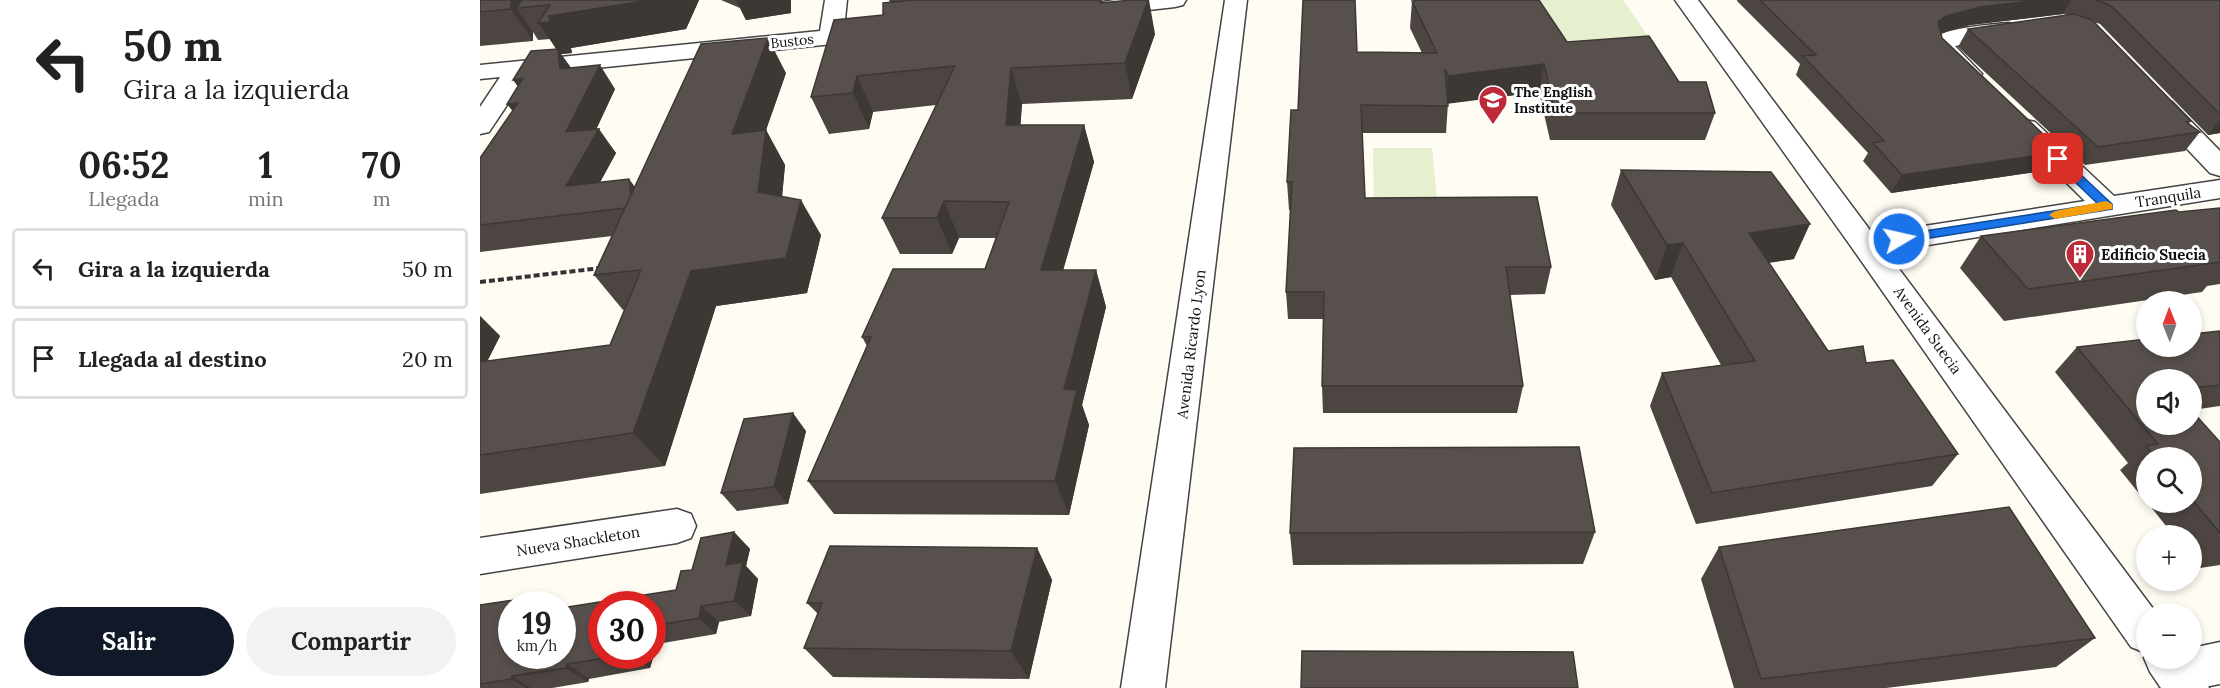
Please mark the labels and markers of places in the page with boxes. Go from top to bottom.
place label: The English Institute [1514,83,1593,117]
school or university icon: The English Institute [1477,84,1509,126]
pin [2032,133,2083,184]
building icon: Edificio Suecia [2064,238,2096,280]
place label: Edificio Suecia [2101,245,2206,264]

